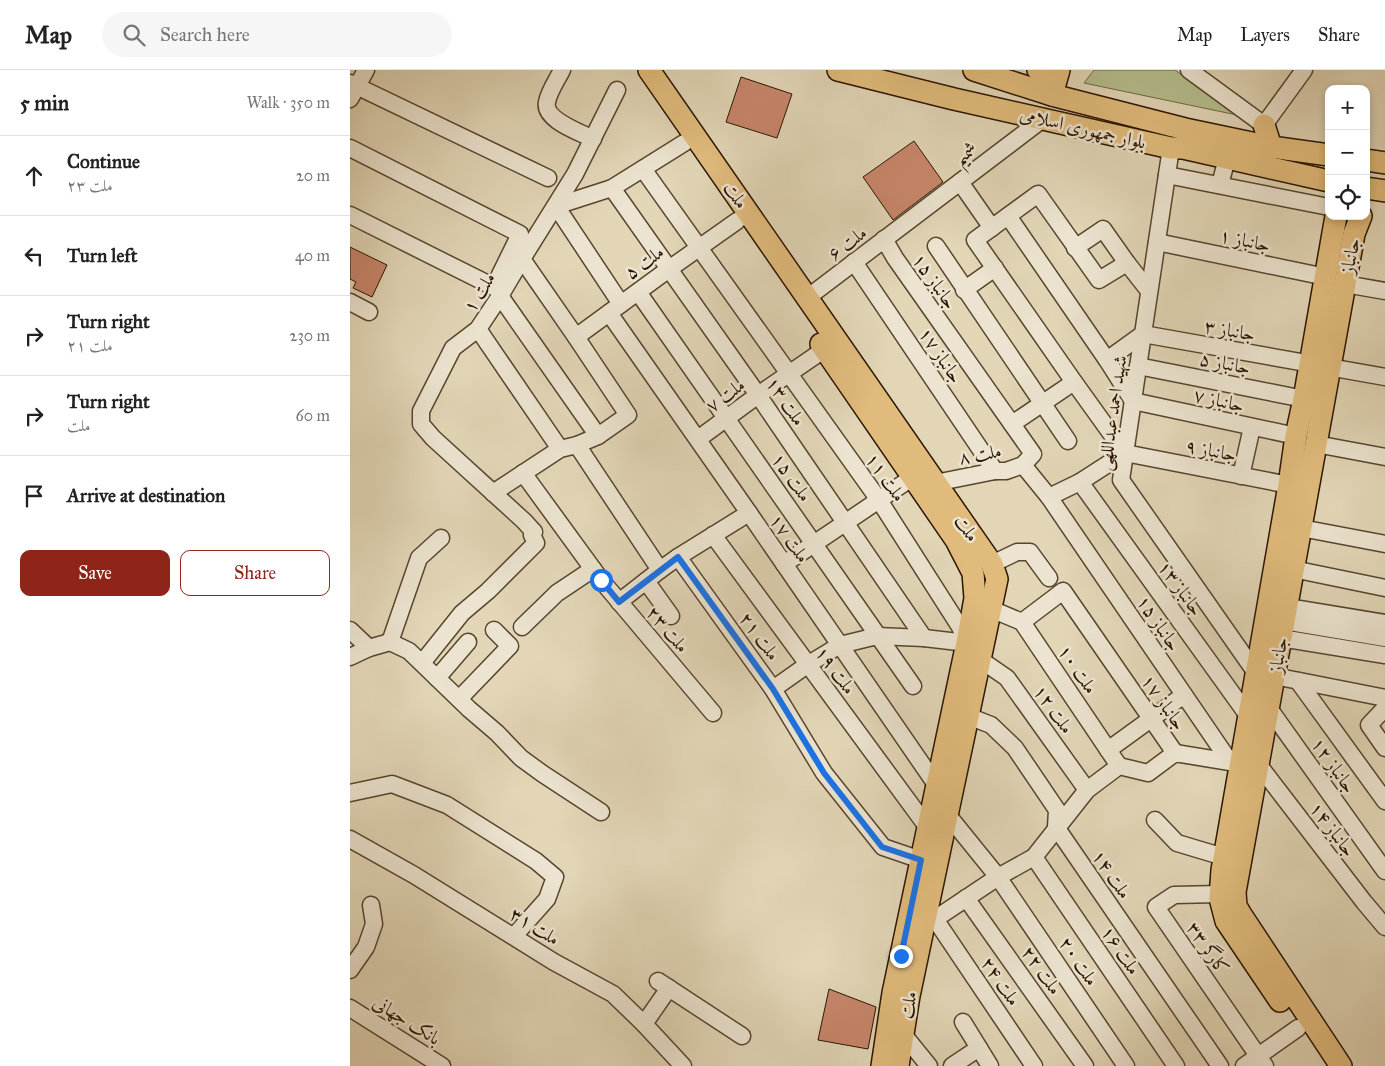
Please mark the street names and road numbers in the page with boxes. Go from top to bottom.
street label: بلوار جمهوری اسلامی [1017,102,1148,155]
street label: شمیم [949,137,986,176]
street label: ملت [719,177,753,213]
street label: ملت ۶ [823,221,871,265]
street label: جانباز ۱ [1217,223,1273,257]
street label: جانباز [1335,236,1365,278]
street label: ملت ۵ [620,240,668,284]
street label: جانباز ۱۵ [908,249,962,313]
street label: ملت ۱ [458,268,500,316]
street label: جانباز ۳ [1203,314,1257,346]
street label: جانباز ۱۷ [914,323,968,387]
street label: جانباز ۵ [1198,347,1252,379]
street label: شهید احمد عبداللهی [1093,354,1133,473]
street label: ملت ۱۳ [761,372,811,430]
street label: ملت ۷ [701,373,749,417]
street label: جانباز ۷ [1191,383,1247,417]
street label: جانباز ۹ [1184,434,1238,466]
street label: ملت ۸ [957,439,1003,469]
street label: ملت ۱۵ [767,448,817,506]
street label: ملت ۱۱ [861,448,911,506]
street label: ملت ۱۷ [765,509,815,567]
street label: ملت [950,510,984,546]
street label: جانباز ۱۳ [1153,556,1209,620]
street label: جانباز ۱۵ [1132,591,1186,655]
street label: ملت ۲۳ [642,601,694,657]
street label: ملت ۲۱ [735,607,785,665]
street label: جانباز [1263,635,1292,677]
street label: ملت ۱۰ [1053,640,1103,698]
street label: ملت ۱۹ [811,641,861,699]
street label: جانباز ۱۷ [1137,670,1191,734]
street label: ملت ۱۲ [1029,680,1079,738]
street label: جانباز ۱۲ [1307,733,1361,797]
street label: جانباز ۱۴ [1305,797,1361,861]
street label: ملت ۱۴ [1087,845,1137,903]
street label: ملت ۳۱ [506,902,564,950]
street label: کارگر ۳۳ [1182,917,1235,979]
street label: ملت ۱۶ [1096,921,1146,979]
street label: ملت ۲۰ [1054,932,1104,990]
street label: ملت ۲۲ [1017,941,1067,999]
street label: ملت ۲۴ [976,952,1026,1010]
street label: ملت [894,989,922,1021]
street label: بانک جهانی [369,990,445,1050]

